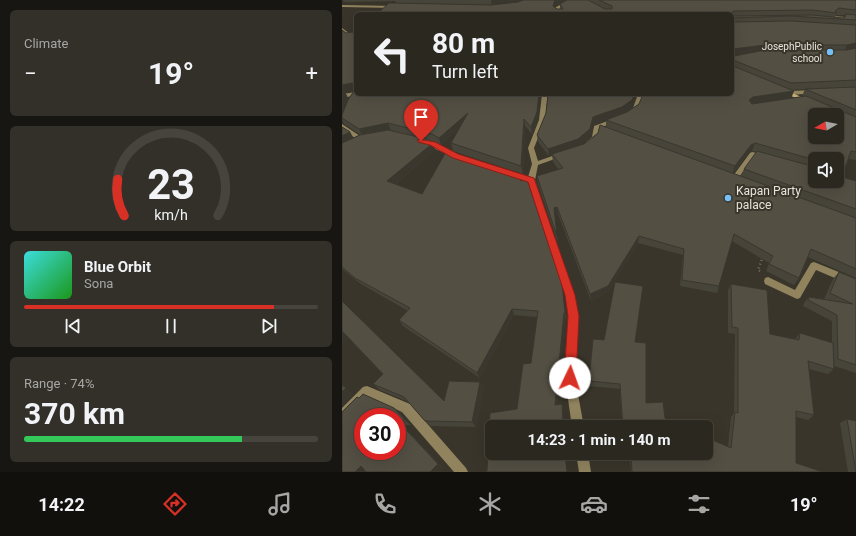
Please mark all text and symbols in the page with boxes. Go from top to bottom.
text: 80 m [432,27,495,60]
icon: left [366,28,418,80]
text: Climate [24,36,68,51]
place label: JosephPublic school [762,41,822,64]
marker: JosephPublic school [825,47,835,57]
text: 19° [148,56,194,91]
text: − [24,61,37,86]
text: + [306,61,318,86]
text: Turn left [432,61,498,82]
pin [404,100,438,141]
icon: arrive [410,106,432,128]
north arrow [808,108,844,144]
map controls [808,108,844,188]
button: sound [808,152,844,188]
text: 23 [147,160,195,209]
place label: Kapan Party palace [736,184,801,212]
marker: Kapan Party palace [723,193,733,203]
text: km/h [154,207,188,223]
text: Blue Orbit [84,258,151,276]
text: Sona [84,276,113,291]
icon: previous [62,315,84,337]
icon: pause [160,315,182,337]
icon: next [258,315,280,337]
position arrow [549,357,591,399]
text: Range · 74% [24,376,94,391]
text: 370 km [24,396,125,431]
speed limit sign: 30 [354,408,406,460]
text: 14:23 · 1 min · 140 m [528,431,670,449]
icon: directions [161,490,189,518]
icon: music [266,490,294,518]
icon: phone [371,490,399,518]
icon: climate [476,490,504,518]
icon: car [580,490,608,518]
icon: filters [685,490,713,518]
text: 14:22 [38,494,85,515]
text: 19° [790,494,818,515]

